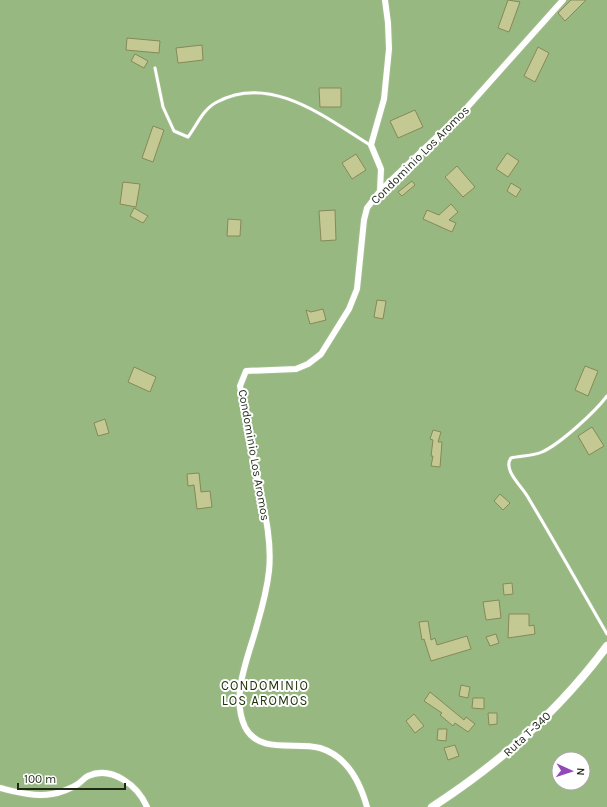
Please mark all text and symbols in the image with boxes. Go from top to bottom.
street label: Condominio Los Aromos [368,103,472,207]
street label: Condominio Los Aromos [236,388,272,522]
district label: CONDOMINIO LOS AROMOS [221,678,309,708]
street label: Ruta T-340 [500,709,554,759]
north arrow [551,751,591,791]
scale bar [18,765,125,791]
text: N [574,767,587,776]
text: 100 m [24,772,56,786]

